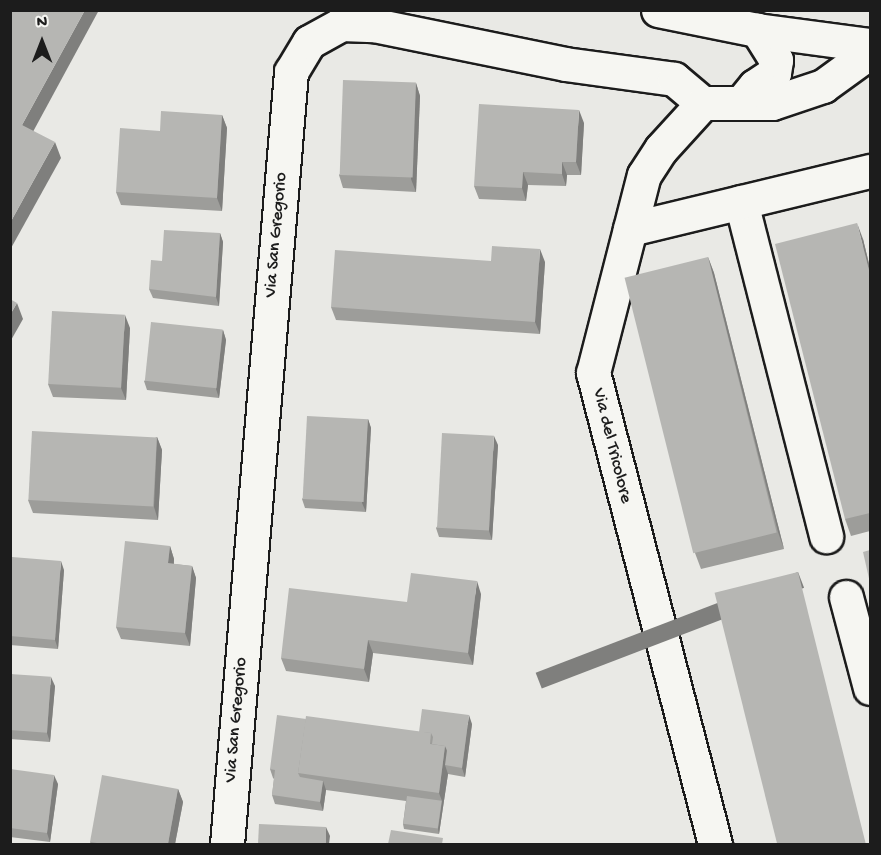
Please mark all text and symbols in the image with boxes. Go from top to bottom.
north arrow [12,12,72,72]
text: N [37,14,47,33]
street label: Via San Gregorio [261,172,293,298]
street label: Via del Tricolore [586,386,636,506]
street label: Via San Gregorio [221,657,253,783]

